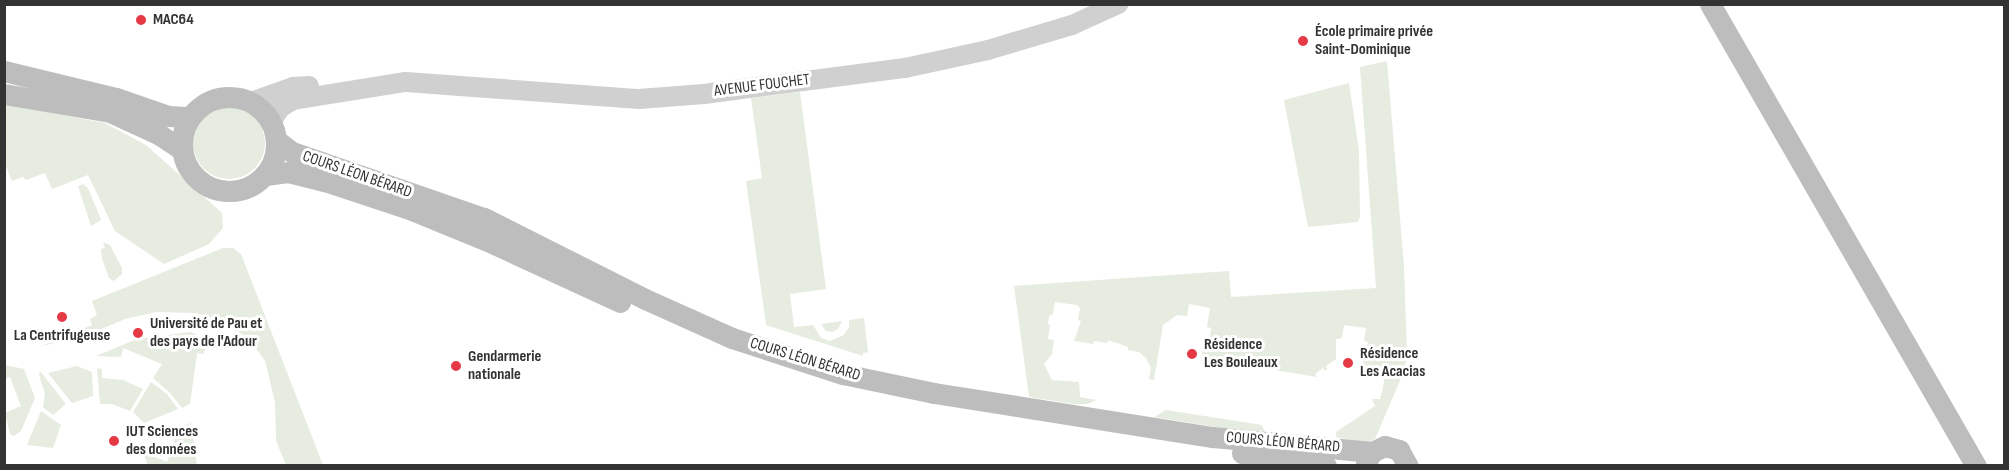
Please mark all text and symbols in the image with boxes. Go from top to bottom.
place label: MAC64 [153,10,194,30]
marker: MAC64 [134,13,148,27]
place label: École primaire privée Saint-Dominique [1315,22,1433,60]
marker: École primaire privée Saint-Dominique [1296,34,1310,48]
street label: AVENUE FOUCHET [713,71,811,101]
street label: COURS LÉON BÉRARD [300,147,414,203]
marker: La Centrifugeuse [55,310,69,324]
place label: Université de Pau et des pays de l'Adour [150,314,262,352]
place label: La Centrifugeuse [14,326,110,346]
marker: Université de Pau et des pays de l'Adour [131,326,145,340]
street label: COURS LÉON BÉRARD [748,334,862,386]
place label: Résidence Les Bouleaux [1204,335,1278,373]
place label: Résidence Les Acacias [1360,344,1425,382]
place label: Gendarmerie nationale [468,347,541,385]
marker: Résidence Les Bouleaux [1185,347,1199,361]
marker: Résidence Les Acacias [1341,356,1355,370]
marker: Gendarmerie nationale [449,359,463,373]
place label: IUT Sciences des données [126,422,198,460]
street label: COURS LÉON BÉRARD [1225,428,1341,458]
marker: IUT Sciences des données [107,434,121,448]

